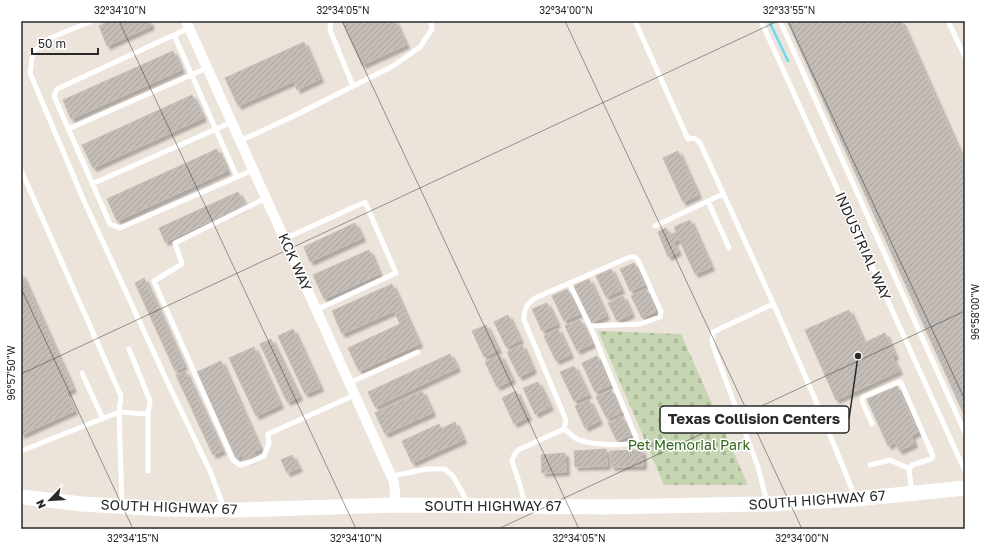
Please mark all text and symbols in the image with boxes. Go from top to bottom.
text: 32°34'10"N [94,4,146,16]
text: 32°34'05"N [316,4,370,16]
text: 32°34'00"N [539,4,593,16]
text: 32°33'55"N [763,4,815,16]
scale bar [32,30,98,56]
text: 50 m [38,36,66,51]
street label: INDUSTRIAL WAY [832,189,895,303]
street label: KCK WAY [275,230,316,293]
text: 96°58'00"W [969,284,981,340]
text: 96°57'50"W [5,345,17,401]
callout: Texas Collision Centers [660,406,849,433]
text: Texas Collision Centers [668,409,840,427]
park label: Pet Memorial Park [628,436,750,453]
north arrow [30,480,70,520]
street label: SOUTH HIGHWAY 67 [748,486,886,513]
street label: SOUTH HIGHWAY 67 [100,496,238,517]
street label: SOUTH HIGHWAY 67 [425,497,561,514]
text: N [33,498,48,511]
text: 32°34'15"N [107,532,159,544]
text: 32°34'10"N [330,532,382,544]
text: 32°34'05"N [552,532,606,544]
text: 32°34'00"N [775,532,829,544]

